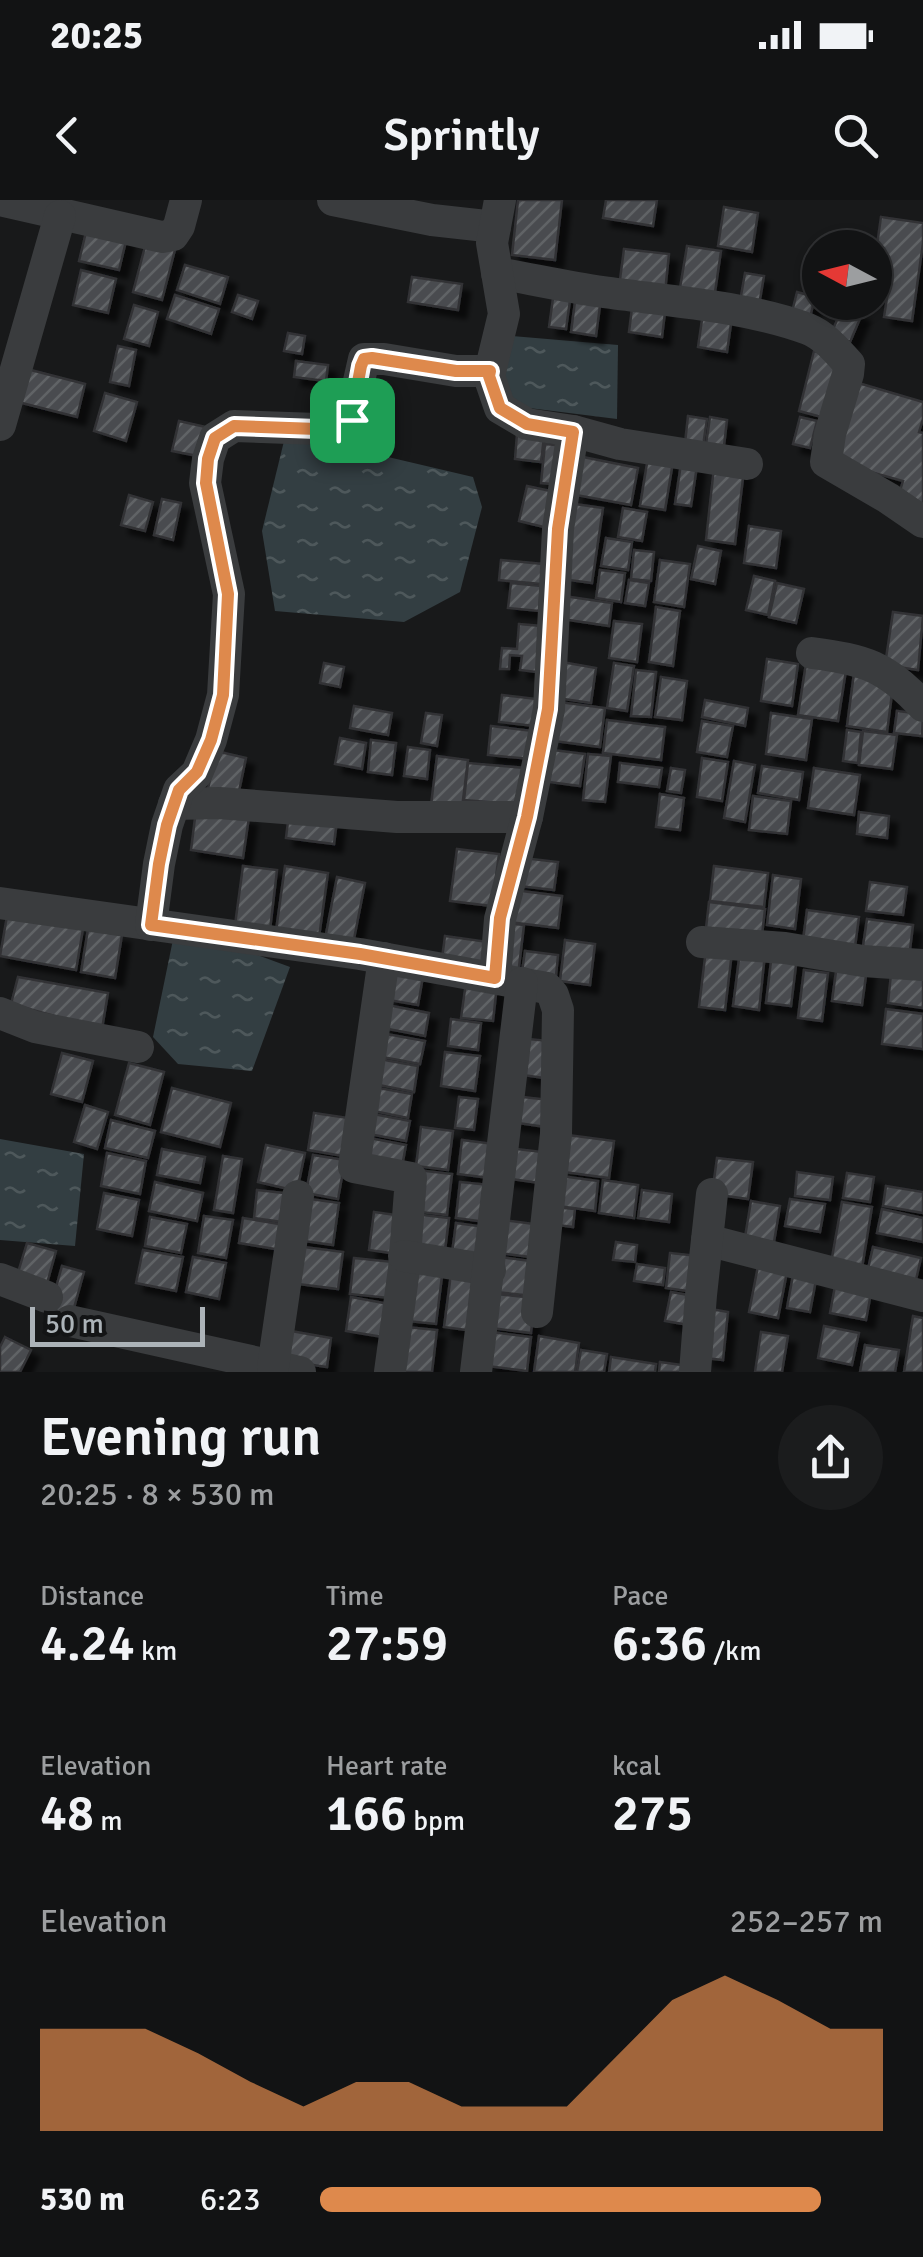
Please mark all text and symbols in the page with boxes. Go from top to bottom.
text: 20:25 [50,12,143,59]
icon: back [40,108,95,163]
text: Sprintly [384,108,539,163]
icon: search [828,108,883,163]
north arrow [802,230,892,320]
map controls [802,230,892,320]
pin [310,378,395,463]
icon: arrive [325,393,380,448]
scale bar [30,1302,205,1346]
text: 50 m [45,1307,104,1341]
text: Evening run [40,1403,321,1471]
button: share [778,1405,883,1510]
text: 20:25 · 8 × 530 m [40,1475,275,1514]
text: Distance [40,1579,144,1613]
text: Time [326,1579,384,1613]
text: Pace [612,1579,668,1613]
text: 4.24 [40,1613,135,1675]
text: 27:59 [326,1613,448,1675]
text: 6:36 [612,1613,707,1675]
text: km [135,1634,177,1668]
text: /km [707,1634,761,1668]
text: Elevation [40,1749,152,1783]
text: Heart rate [326,1749,448,1783]
text: kcal [612,1749,661,1783]
text: 48 [40,1783,94,1845]
text: 166 [326,1783,407,1845]
text: 275 [612,1783,693,1845]
text: m [94,1804,123,1838]
text: bpm [407,1804,465,1838]
text: Elevation [40,1902,167,1941]
text: 252–257 m [730,1902,883,1941]
text: 530 m [40,2180,125,2219]
text: 6:23 [200,2180,260,2219]

